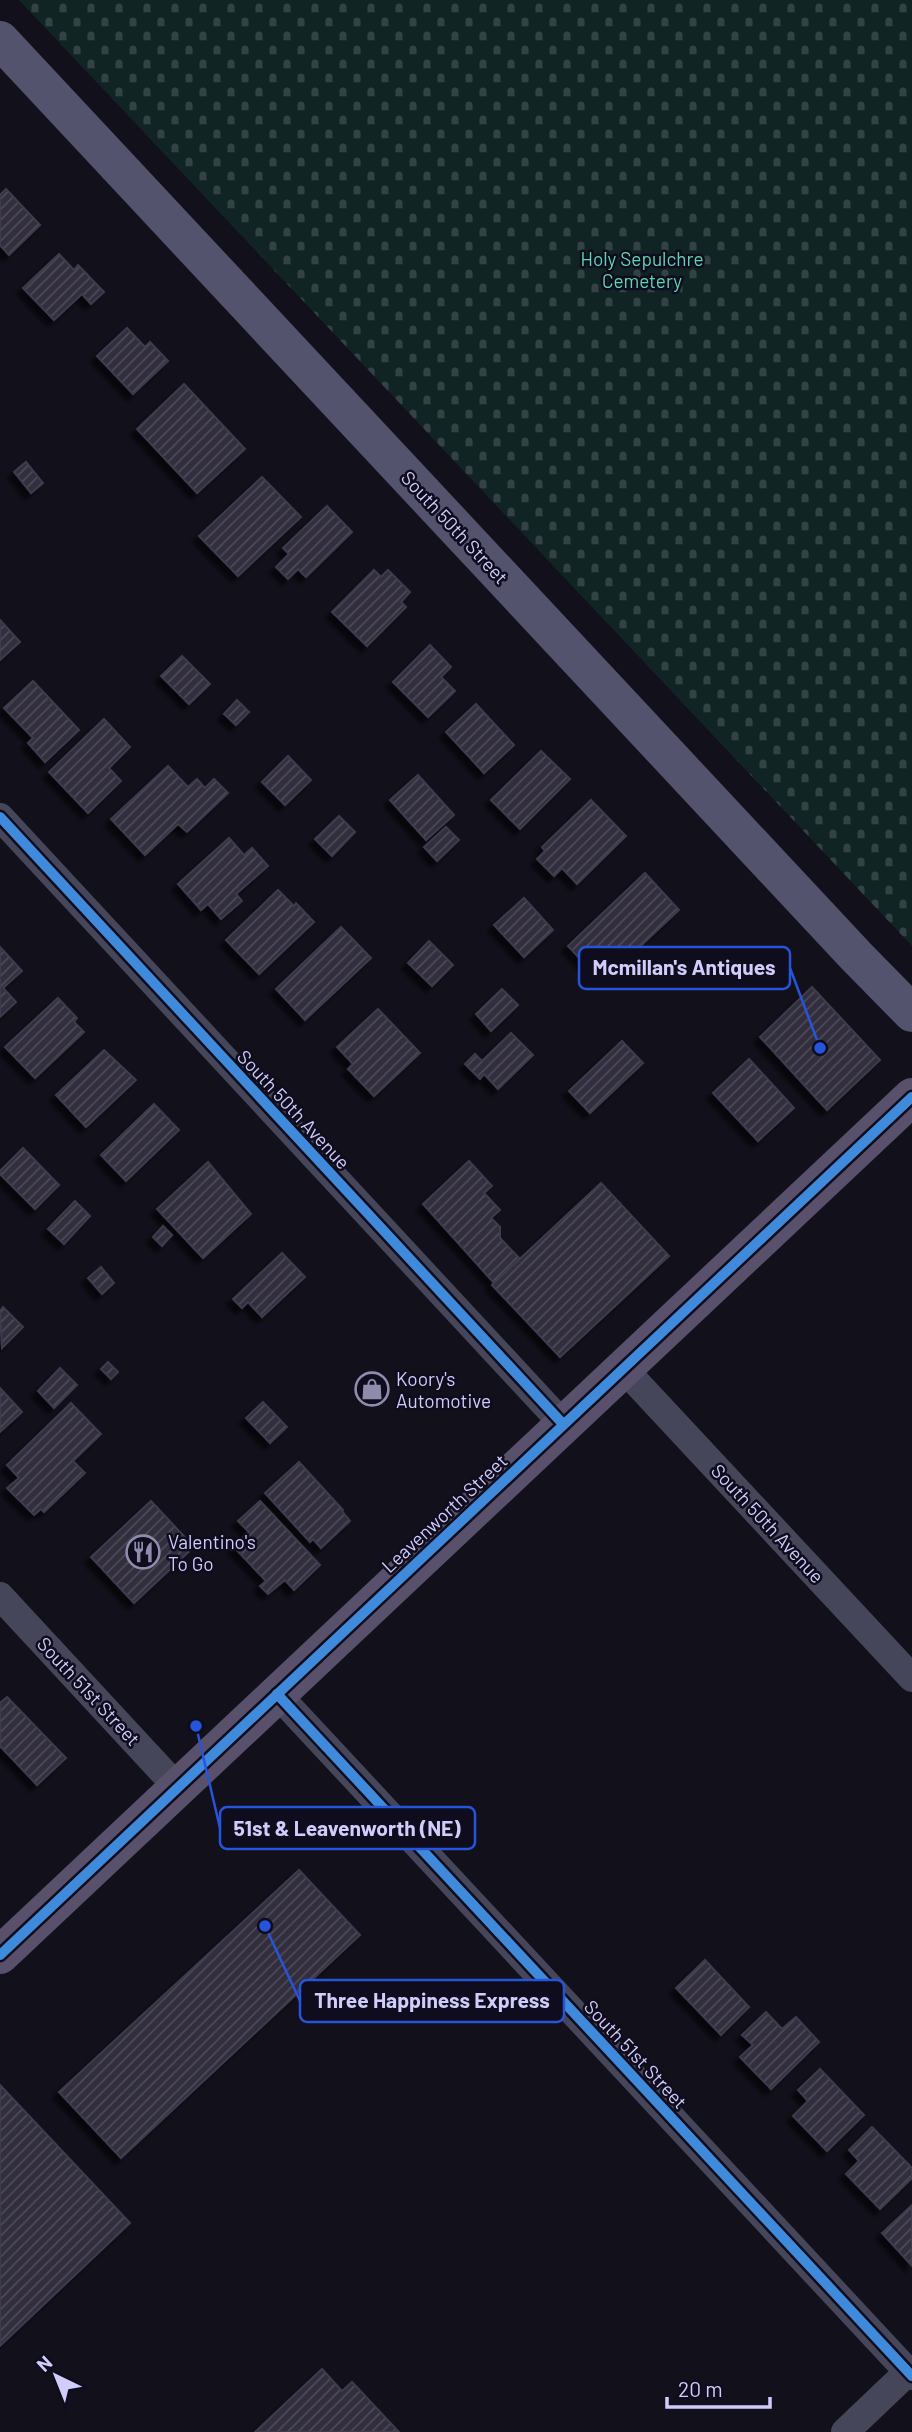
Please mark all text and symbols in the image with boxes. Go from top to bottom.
park label: Holy Sepulchre Cemetery [580,247,704,292]
street label: South 50th Street [397,466,513,588]
callout: Mcmillan's Antiques [579,947,790,989]
text: Mcmillan's Antiques [592,954,776,979]
street label: South 50th Avenue [233,1045,355,1173]
place label: Koory's Automotive [396,1367,491,1412]
shop icon: Koory's Automotive [353,1370,391,1408]
street label: Leavenworth Street [377,1449,511,1577]
street label: South 50th Avenue [707,1459,829,1587]
place label: Valentino's To Go [168,1530,256,1575]
restaurant icon: Valentino's To Go [124,1533,162,1571]
street label: South 51st Street [33,1632,145,1750]
callout: 51st & Leavenworth (NE) [220,1807,475,1849]
text: 51st & Leavenworth (NE) [233,1815,461,1840]
callout: Three Happiness Express [300,1980,564,2022]
text: Three Happiness Express [314,1987,550,2012]
street label: South 51st Street [580,1995,692,2113]
north arrow [21,2341,91,2411]
text: N [32,2350,57,2376]
scale bar [667,2366,770,2410]
text: 20 m [678,2376,723,2401]

